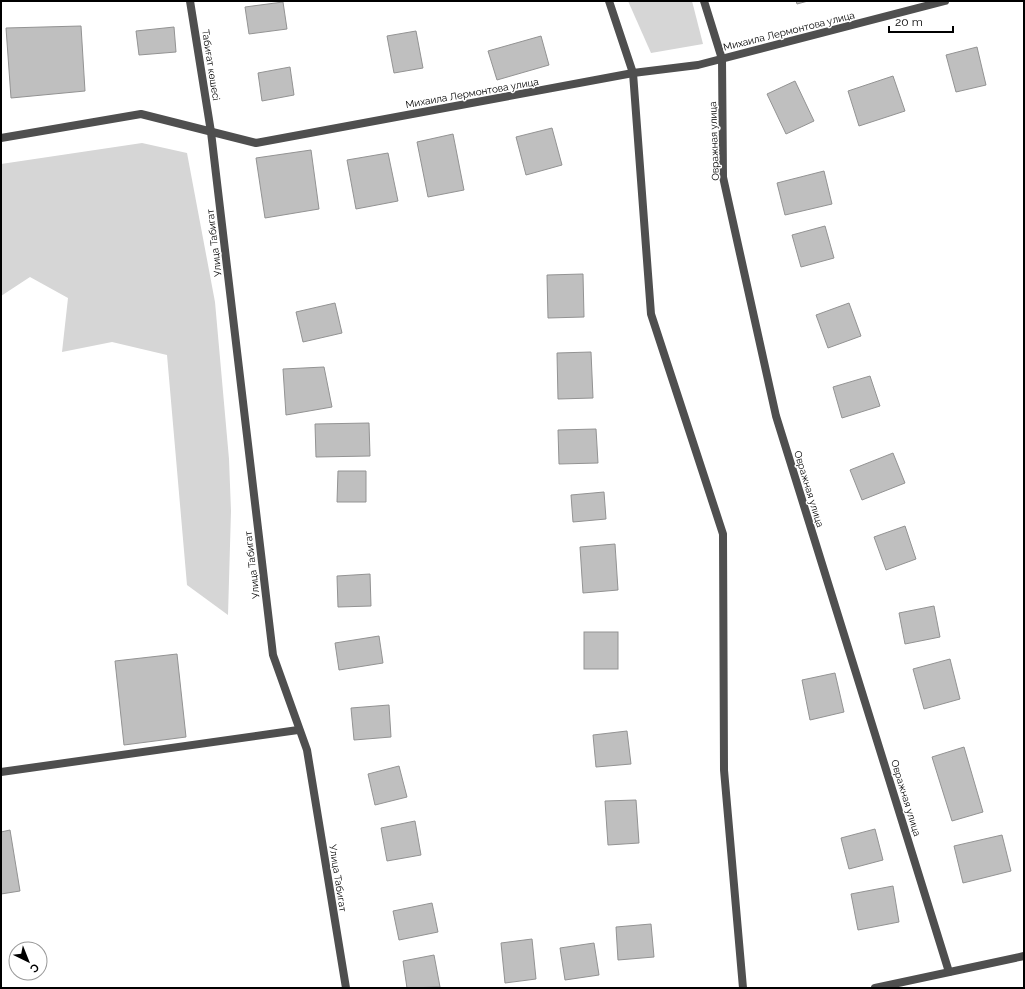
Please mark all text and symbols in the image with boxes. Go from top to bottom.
scale bar [889,8,953,34]
street label: Михаила Лермонтова улица [722,9,856,53]
text: 20 m [895,15,923,29]
street label: Табиғат көшесі [200,29,222,101]
street label: Михаила Лермонтова улица [405,76,539,110]
street label: Овражная улица [707,101,721,181]
street label: Улица Табигат [204,208,224,277]
street label: Овражная улица [792,449,826,529]
street label: Улица Табигат [242,530,262,599]
street label: Овражная улица [889,758,923,838]
street label: Улица Табигат [327,844,349,913]
north arrow [8,941,48,981]
text: С [27,961,42,976]

